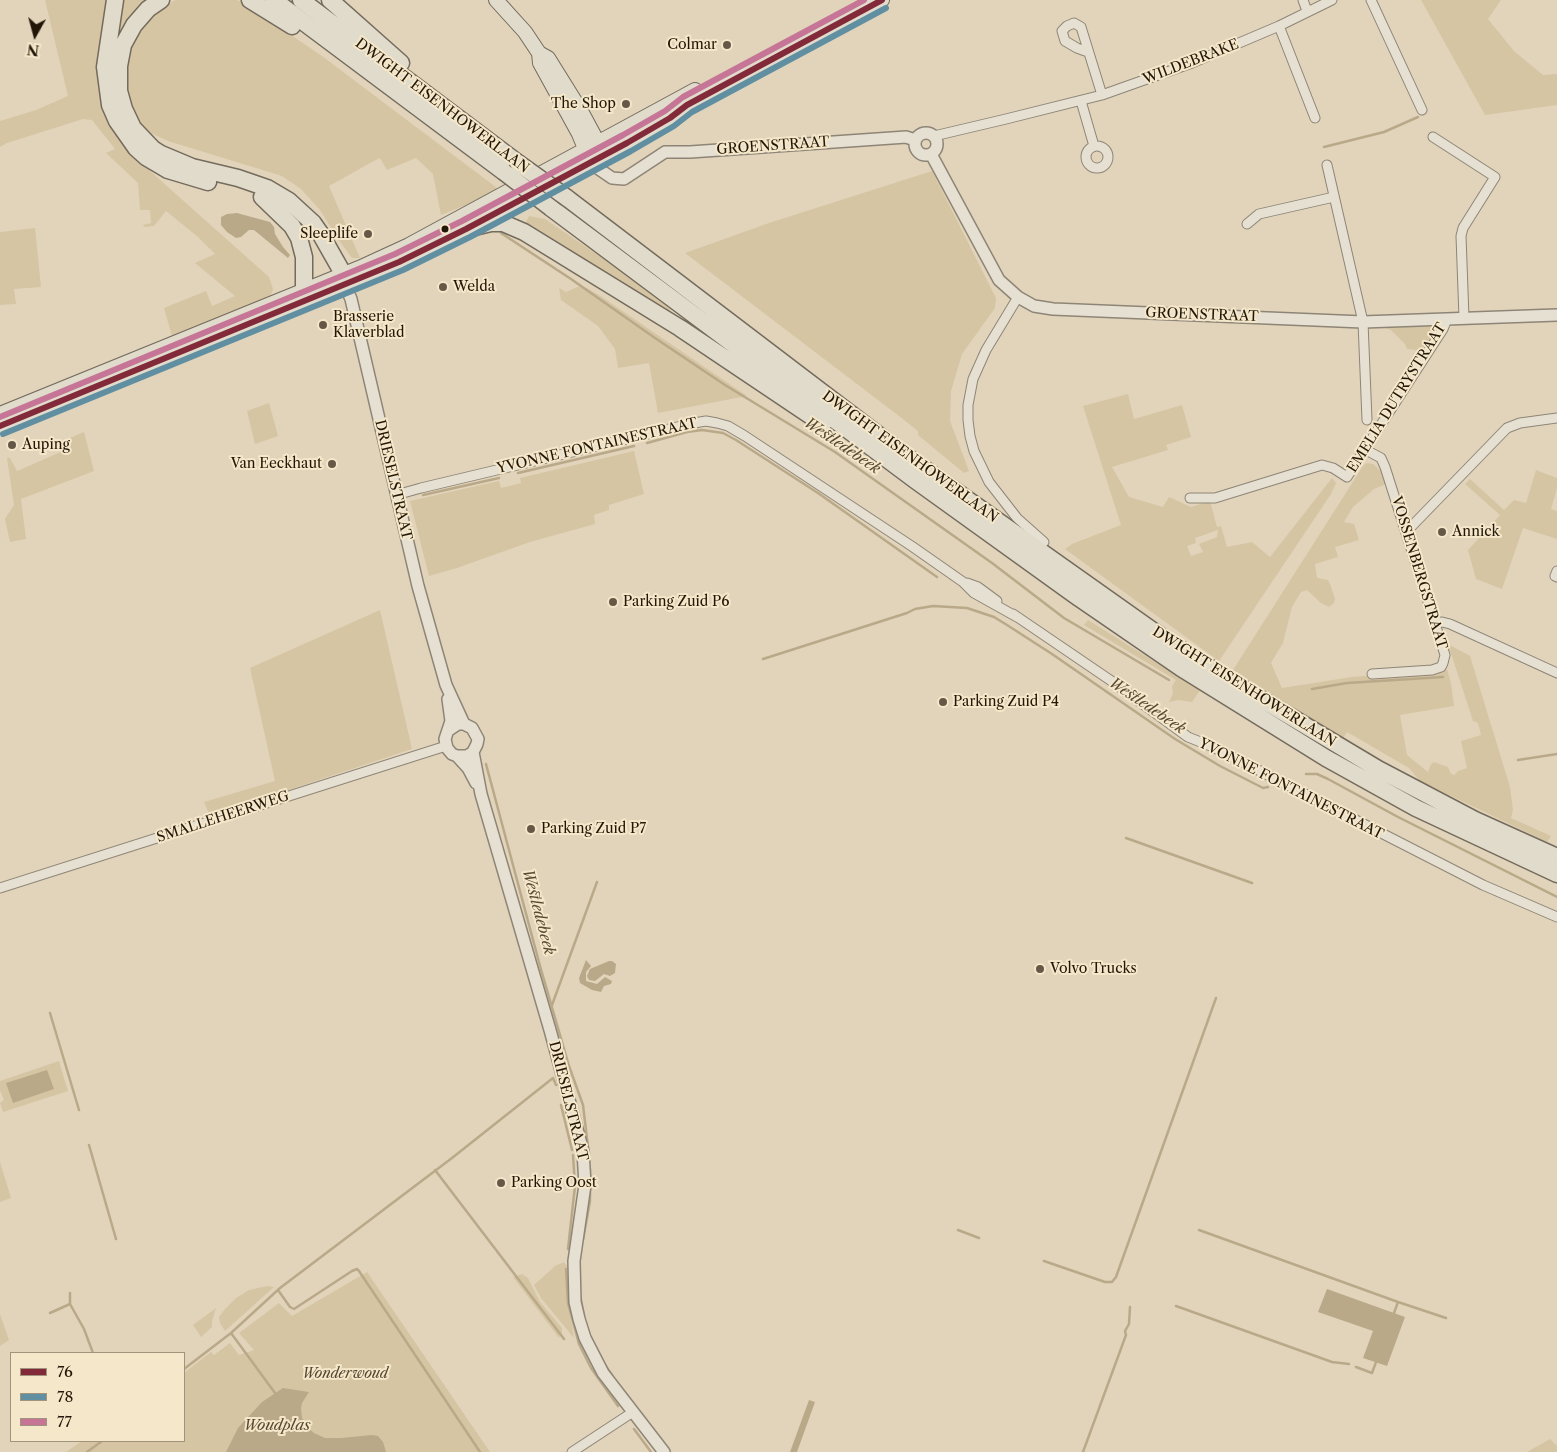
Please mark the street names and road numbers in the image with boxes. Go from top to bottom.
street label: DWIGHT EISENHOWERLAAN [352,35,532,177]
street label: WILDEBRAKE [1141,36,1241,88]
street label: GROENSTRAAT [716,134,830,158]
street label: GROENSTRAAT [1145,305,1259,325]
street label: EMELIA DUTRYSTRAAT [1344,320,1450,476]
street label: DWIGHT EISENHOWERLAAN [819,388,1001,526]
street label: YVONNE FONTAINESTRAAT [495,415,699,477]
street label: DRIESELSTRAAT [371,418,415,542]
street label: VOSSENBERGSTRAAT [1388,494,1450,652]
street label: DWIGHT EISENHOWERLAAN [1149,623,1339,751]
street label: YVONNE FONTAINESTRAAT [1196,735,1386,843]
street label: SMALLEHEERWEG [155,788,291,846]
street label: DRIESELSTRAAT [545,1039,591,1163]

